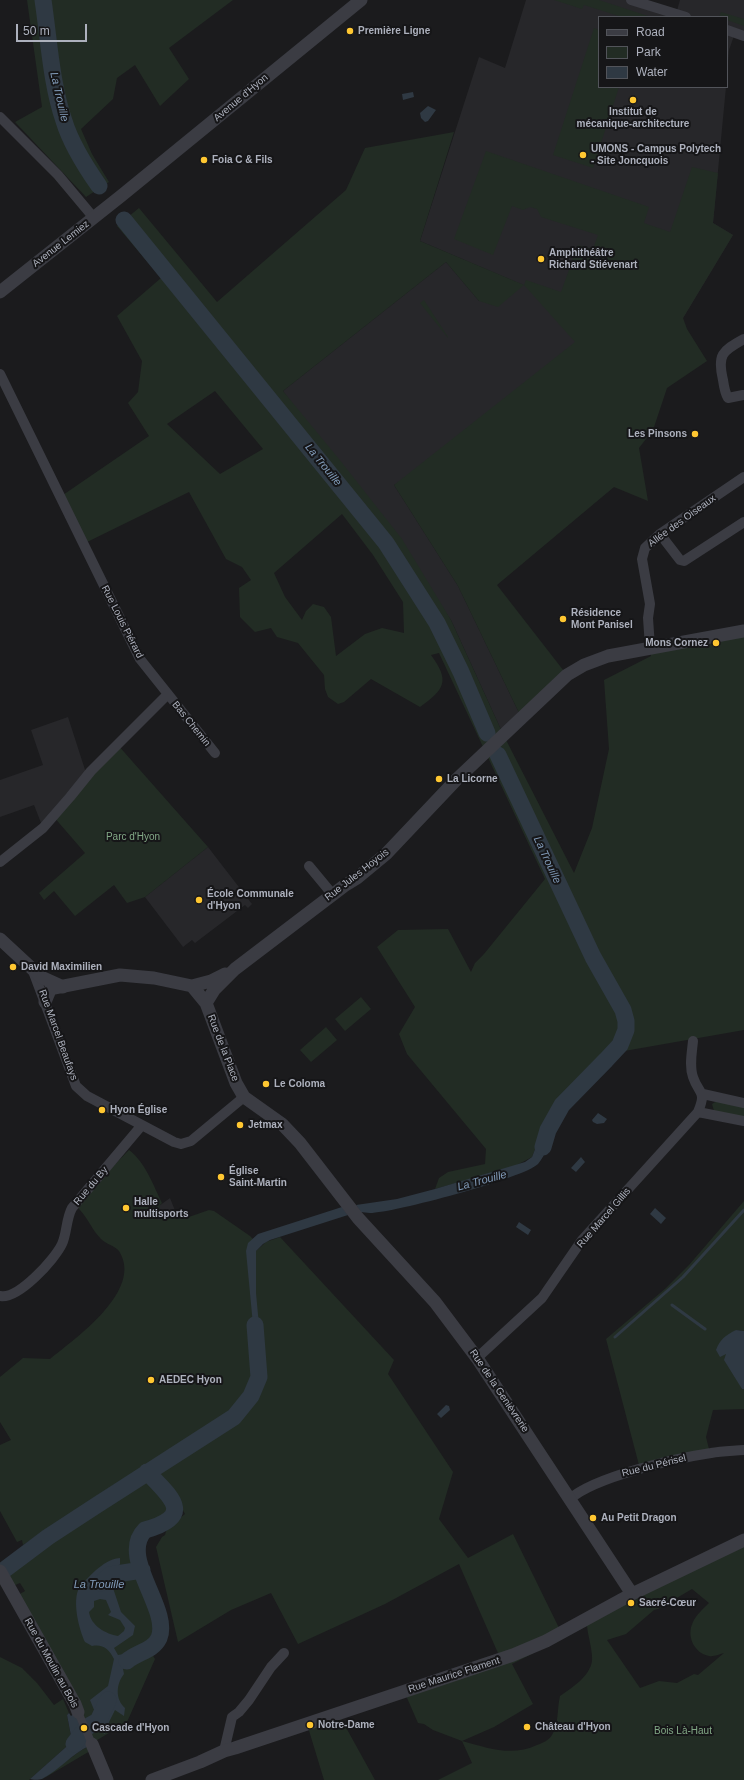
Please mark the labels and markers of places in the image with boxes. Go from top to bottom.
place label: Première Ligne [358,25,430,37]
marker: Première Ligne [345,26,355,36]
marker: Institut de mécanique-architecture [628,95,638,105]
place label: Institut de mécanique-architecture [577,106,689,130]
place label: UMONS - Campus Polytech - Site Joncquois [591,143,721,166]
marker: UMONS - Campus Polytech - Site Joncquois [578,150,588,160]
place label: Foia C & Fils [212,154,273,166]
marker: Foia C & Fils [199,155,209,165]
place label: Amphithéâtre Richard Stiévenart [549,247,637,270]
marker: Amphithéâtre Richard Stiévenart [536,254,546,264]
place label: Les Pinsons [628,428,687,440]
marker: Les Pinsons [690,429,700,439]
place label: Résidence Mont Panisel [571,607,633,630]
marker: Résidence Mont Panisel [558,614,568,624]
place label: Mons Cornez [645,637,708,649]
marker: Mons Cornez [711,638,721,648]
place label: La Licorne [447,773,498,785]
marker: La Licorne [434,774,444,784]
place label: École Communale d'Hyon [207,888,294,912]
marker: École Communale d'Hyon [194,895,204,905]
place label: David Maximilien [21,961,102,973]
marker: David Maximilien [8,962,18,972]
place label: Le Coloma [274,1078,325,1090]
marker: Le Coloma [261,1079,271,1089]
place label: Hyon Église [110,1104,167,1116]
marker: Hyon Église [97,1105,107,1115]
place label: Jetmax [248,1119,282,1131]
marker: Jetmax [235,1120,245,1130]
place label: Église Saint-Martin [229,1165,287,1188]
marker: Église Saint-Martin [216,1172,226,1182]
place label: Halle multisports [134,1196,188,1220]
marker: Halle multisports [121,1203,131,1213]
place label: AEDEC Hyon [159,1374,222,1386]
marker: AEDEC Hyon [146,1375,156,1385]
place label: Au Petit Dragon [601,1512,677,1524]
marker: Au Petit Dragon [588,1513,598,1523]
place label: Sacré-Cœur [639,1597,696,1609]
marker: Sacré-Cœur [626,1598,636,1608]
place label: Notre-Dame [318,1719,375,1731]
marker: Notre-Dame [305,1720,315,1730]
place label: Château d'Hyon [535,1721,611,1733]
place label: Cascade d'Hyon [92,1722,169,1734]
marker: Château d'Hyon [522,1722,532,1732]
marker: Cascade d'Hyon [79,1723,89,1733]

